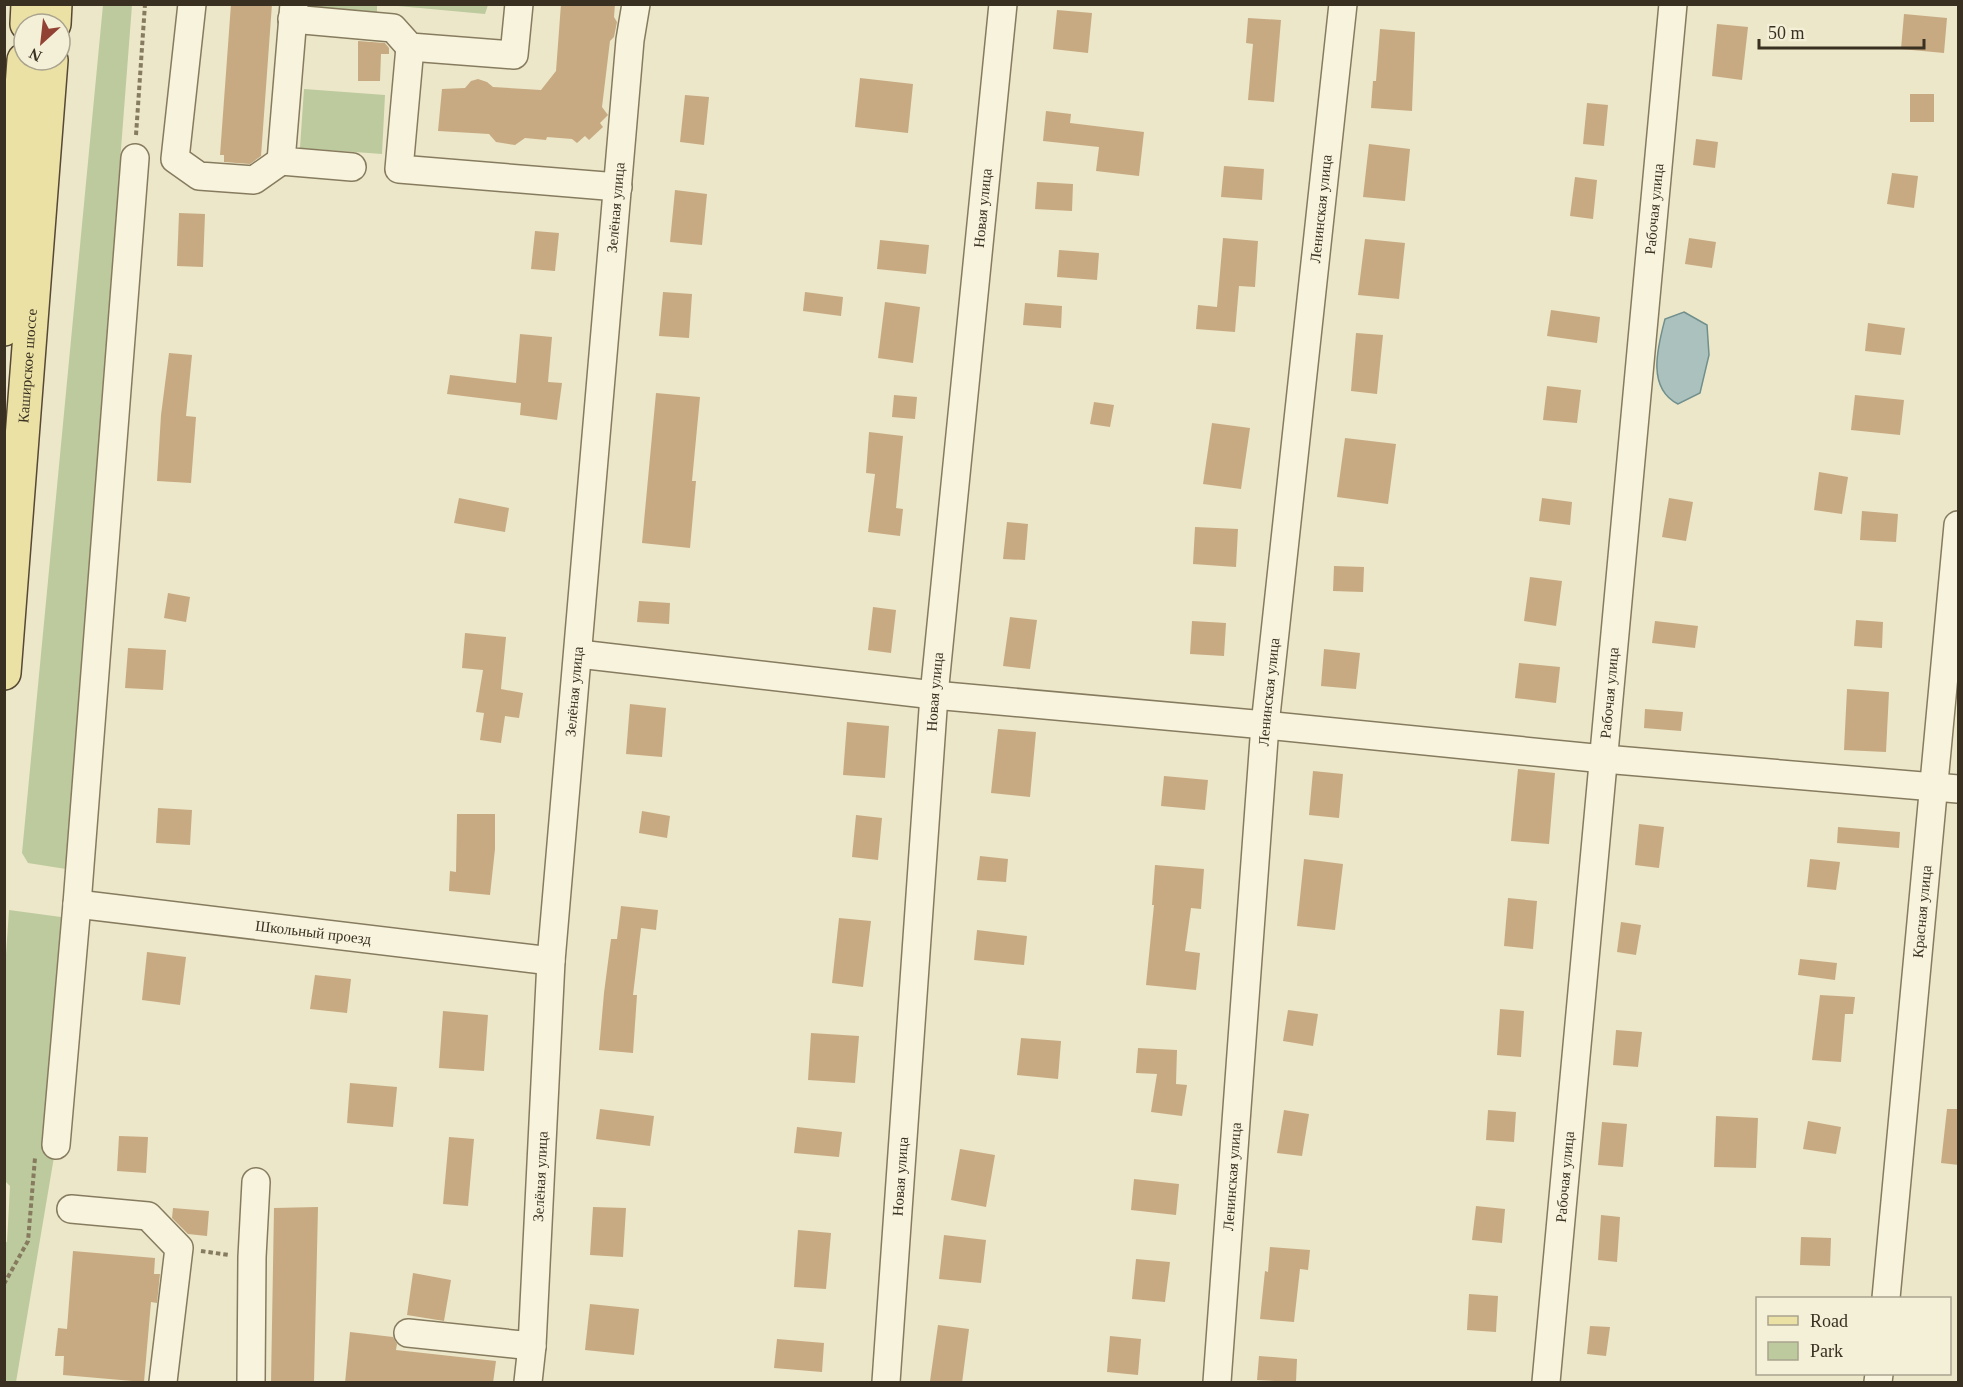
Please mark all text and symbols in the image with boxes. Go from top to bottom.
north arrow [12,12,72,72]
scale bar [1759,12,1924,50]
text: 50 m [1768,23,1805,43]
text: N [26,45,44,65]
street label: Ленинская улица [1307,153,1335,264]
street label: Зелёная улица [604,161,628,253]
street label: Рабочая улица [1642,162,1666,255]
street label: Новая улица [971,167,995,249]
street label: Каширское шоссе [15,308,40,424]
street label: Ленинская улица [1255,637,1282,747]
street label: Зелёная улица [562,645,586,738]
street label: Рабочая улица [1597,646,1622,739]
street label: Новая улица [923,651,946,732]
street label: Красная улица [1910,864,1934,959]
street label: Школьный проезд [254,918,372,947]
street label: Ленинская улица [1220,1121,1244,1231]
street label: Зелёная улица [530,1130,551,1222]
street label: Рабочая улица [1553,1130,1577,1223]
street label: Новая улица [890,1136,911,1217]
legend [1756,1297,1951,1375]
text: Road [1810,1311,1848,1331]
text: Park [1810,1341,1843,1361]

